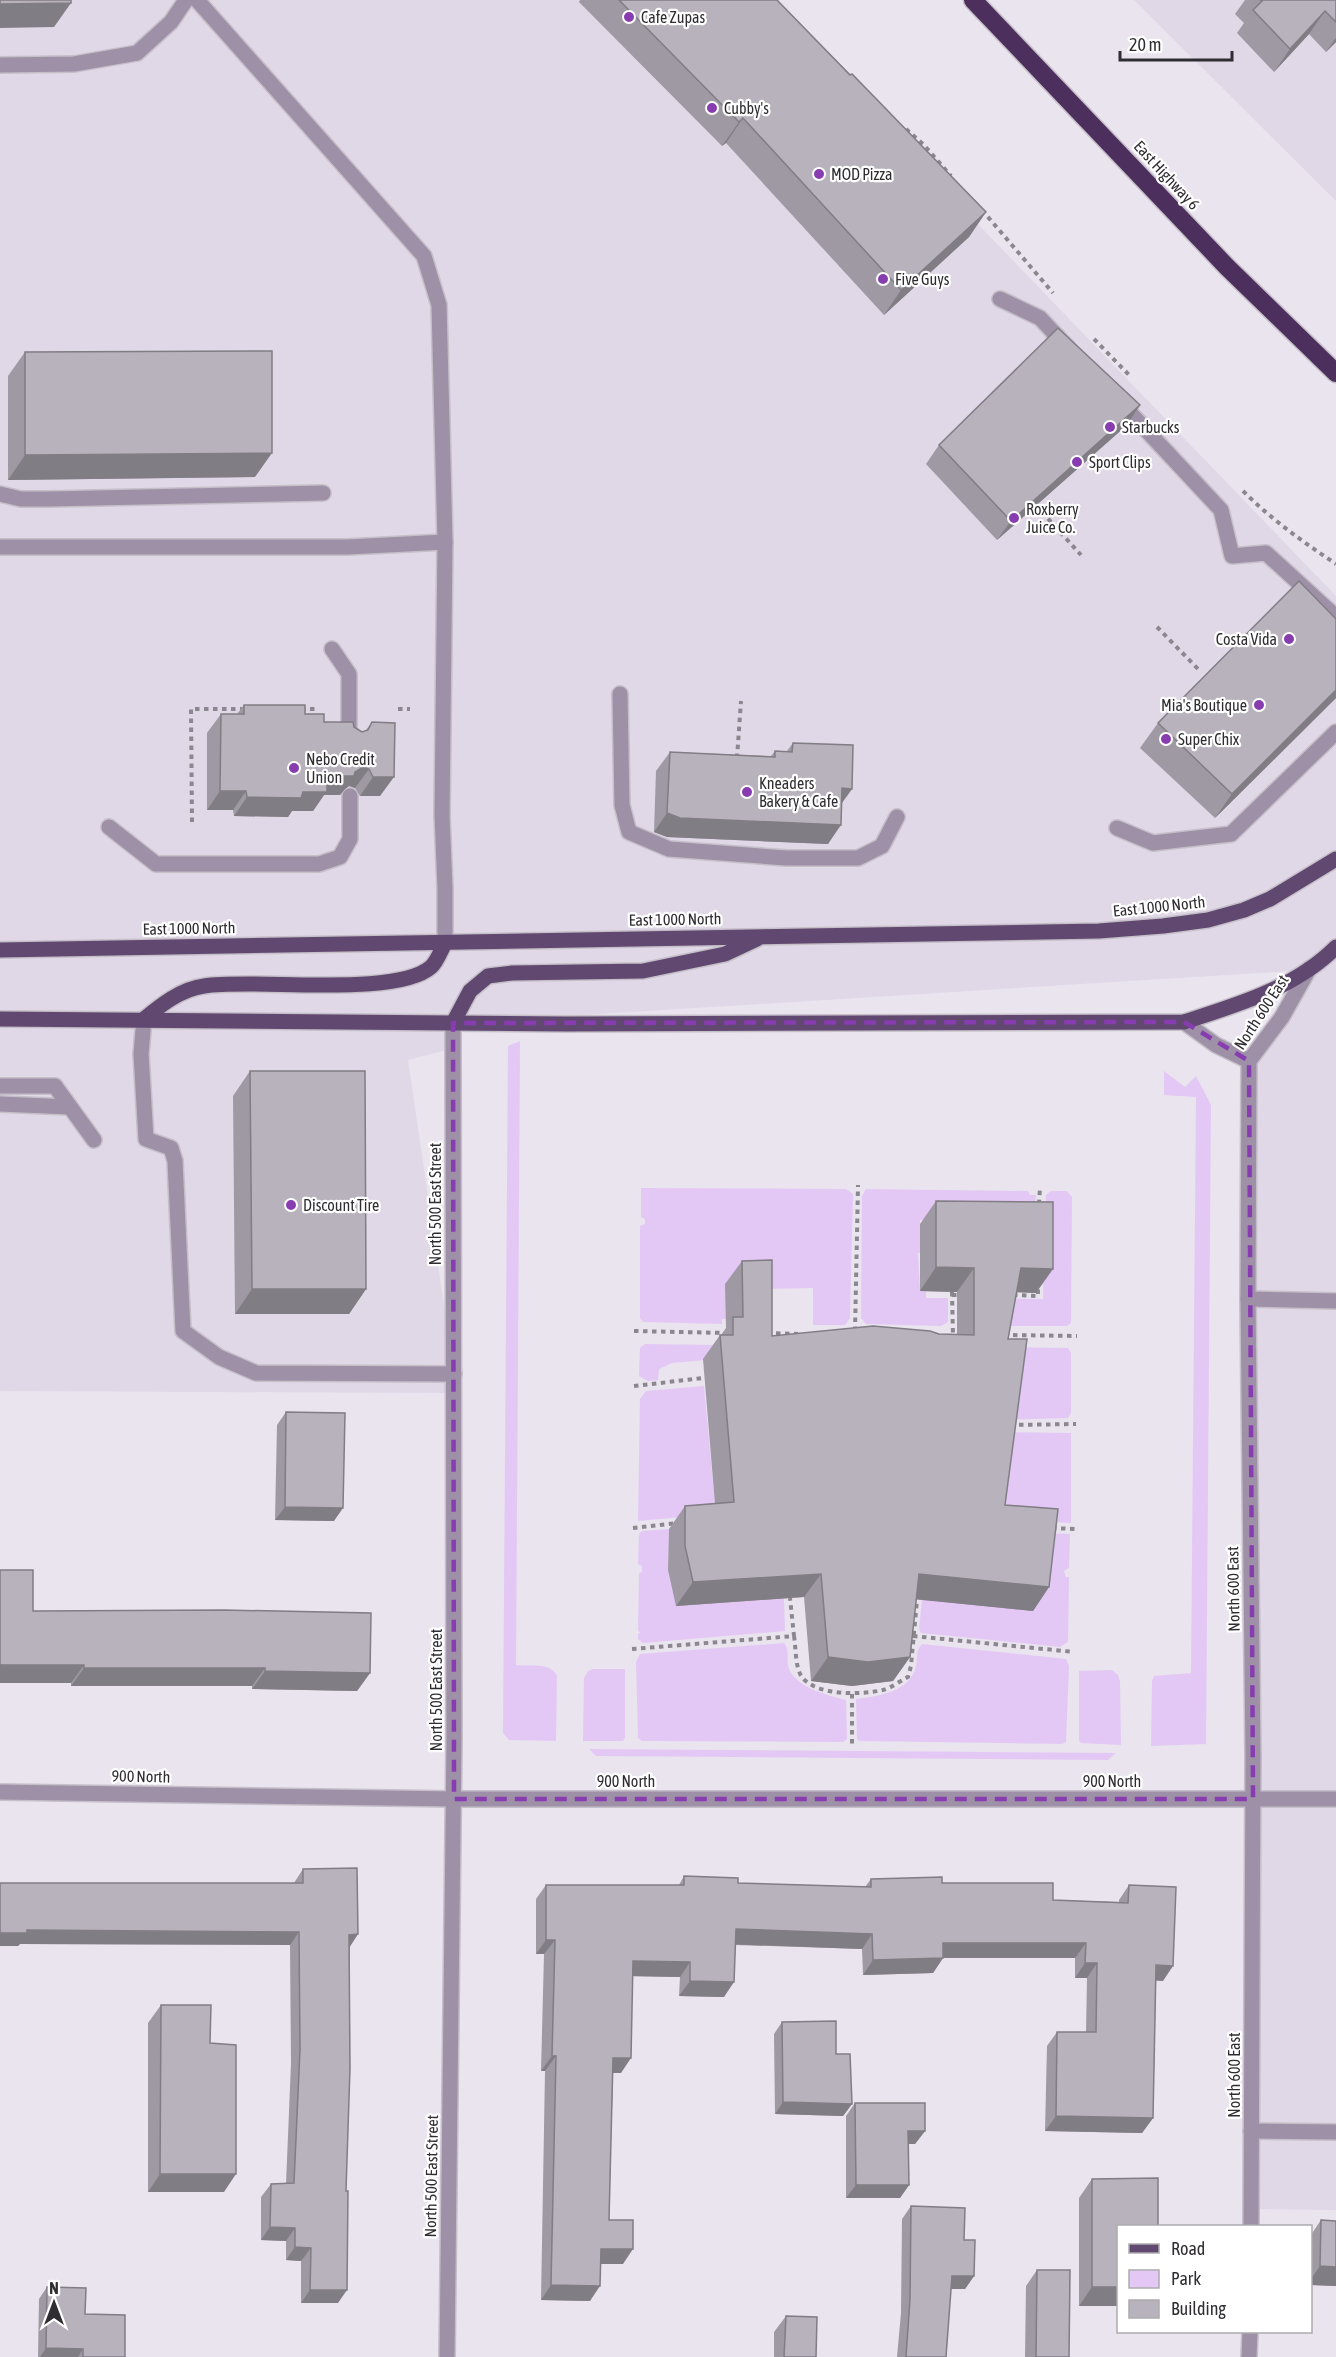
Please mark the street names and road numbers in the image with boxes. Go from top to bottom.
street label: East Highway 6 [1130,137,1203,214]
street label: East 1000 North [1112,892,1206,920]
street label: East 1000 North [628,909,722,929]
street label: East 1000 North [142,918,236,938]
street label: North 600 East [1230,971,1292,1053]
street label: North 500 East Street [426,1142,444,1265]
street label: North 600 East [1223,1546,1243,1632]
street label: North 500 East Street [427,1628,445,1751]
street label: 900 North [112,1766,170,1786]
street label: 900 North [597,1772,655,1790]
street label: 900 North [1083,1772,1141,1790]
street label: North 600 East [1225,2032,1243,2118]
street label: North 500 East Street [421,2114,441,2237]

